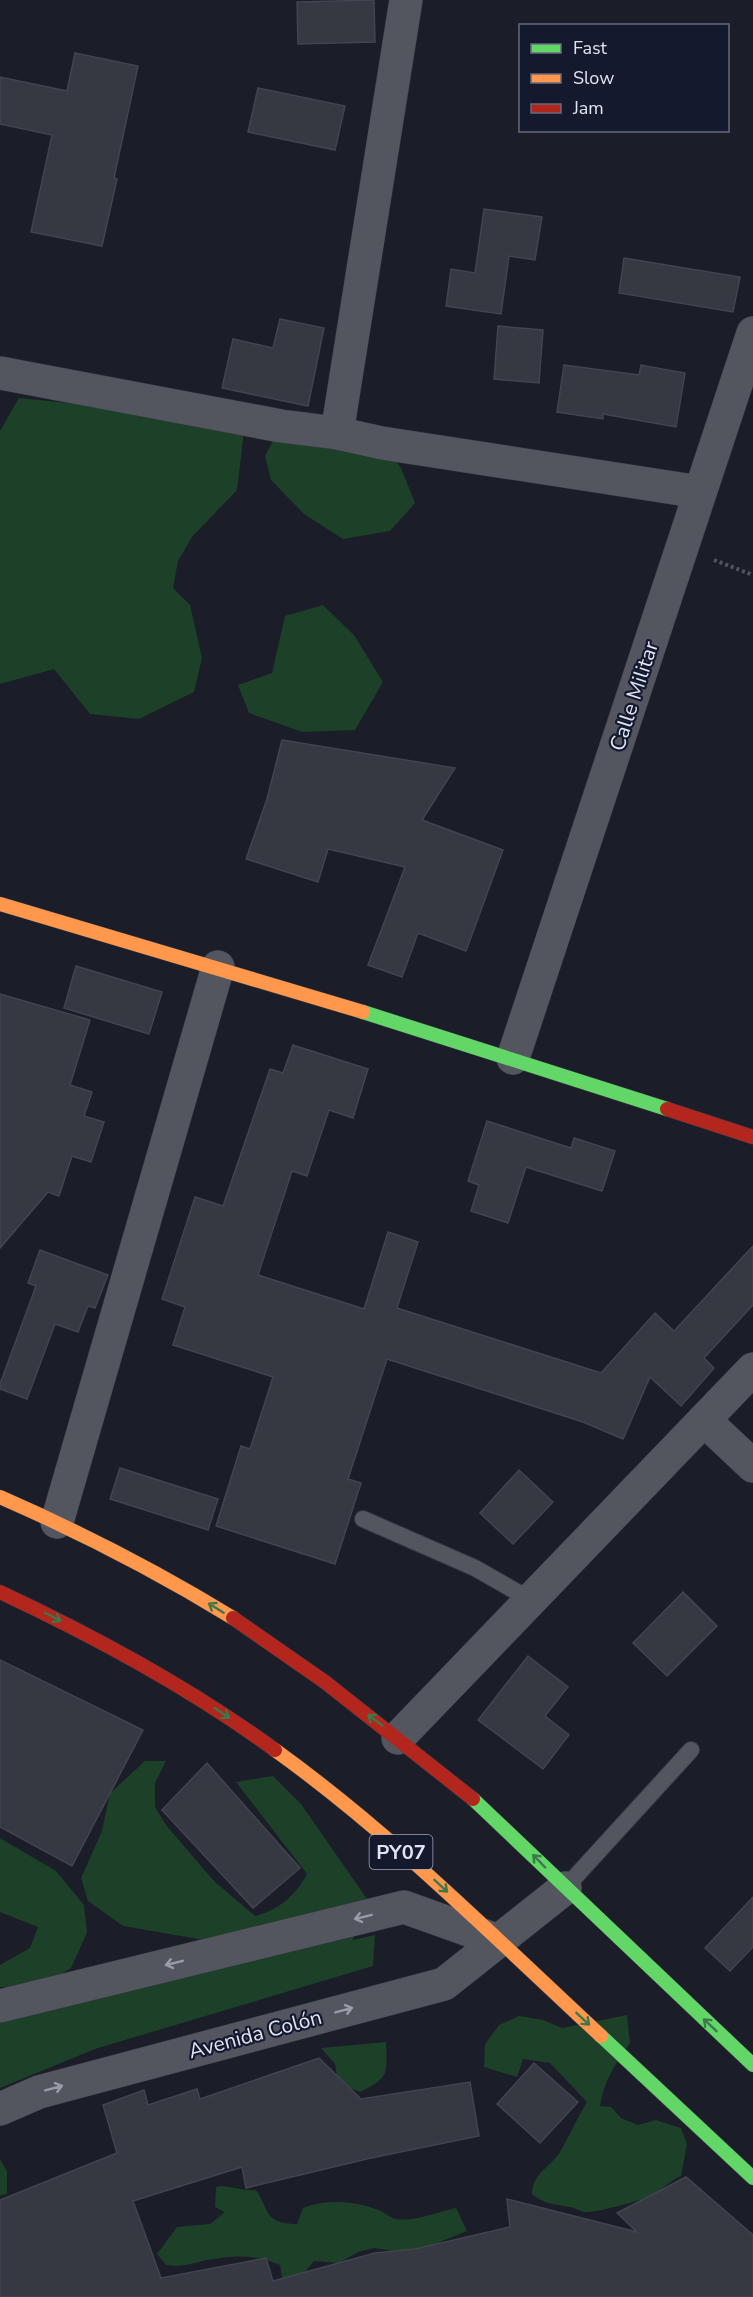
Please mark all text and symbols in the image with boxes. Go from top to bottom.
legend [519,24,729,132]
text: Fast [573,36,608,60]
text: Slow [573,66,614,90]
text: Jam [572,96,604,120]
street label: Calle Militar [603,637,665,754]
one-way arrow [208,1601,225,1613]
one-way arrow [44,1611,61,1623]
one-way arrow [213,1708,230,1720]
one-way arrow [368,1714,384,1727]
road number: PY07 [370,1835,432,1869]
one-way arrow [532,1853,547,1868]
one-way arrow [433,1879,448,1893]
one-way arrow [354,1911,373,1923]
one-way arrow [165,1957,184,1969]
street label: Avenida Colón [185,2003,325,2065]
one-way arrow [334,2004,353,2016]
one-way arrow [576,2012,591,2027]
one-way arrow [703,2017,718,2032]
one-way arrow [44,2081,63,2093]

